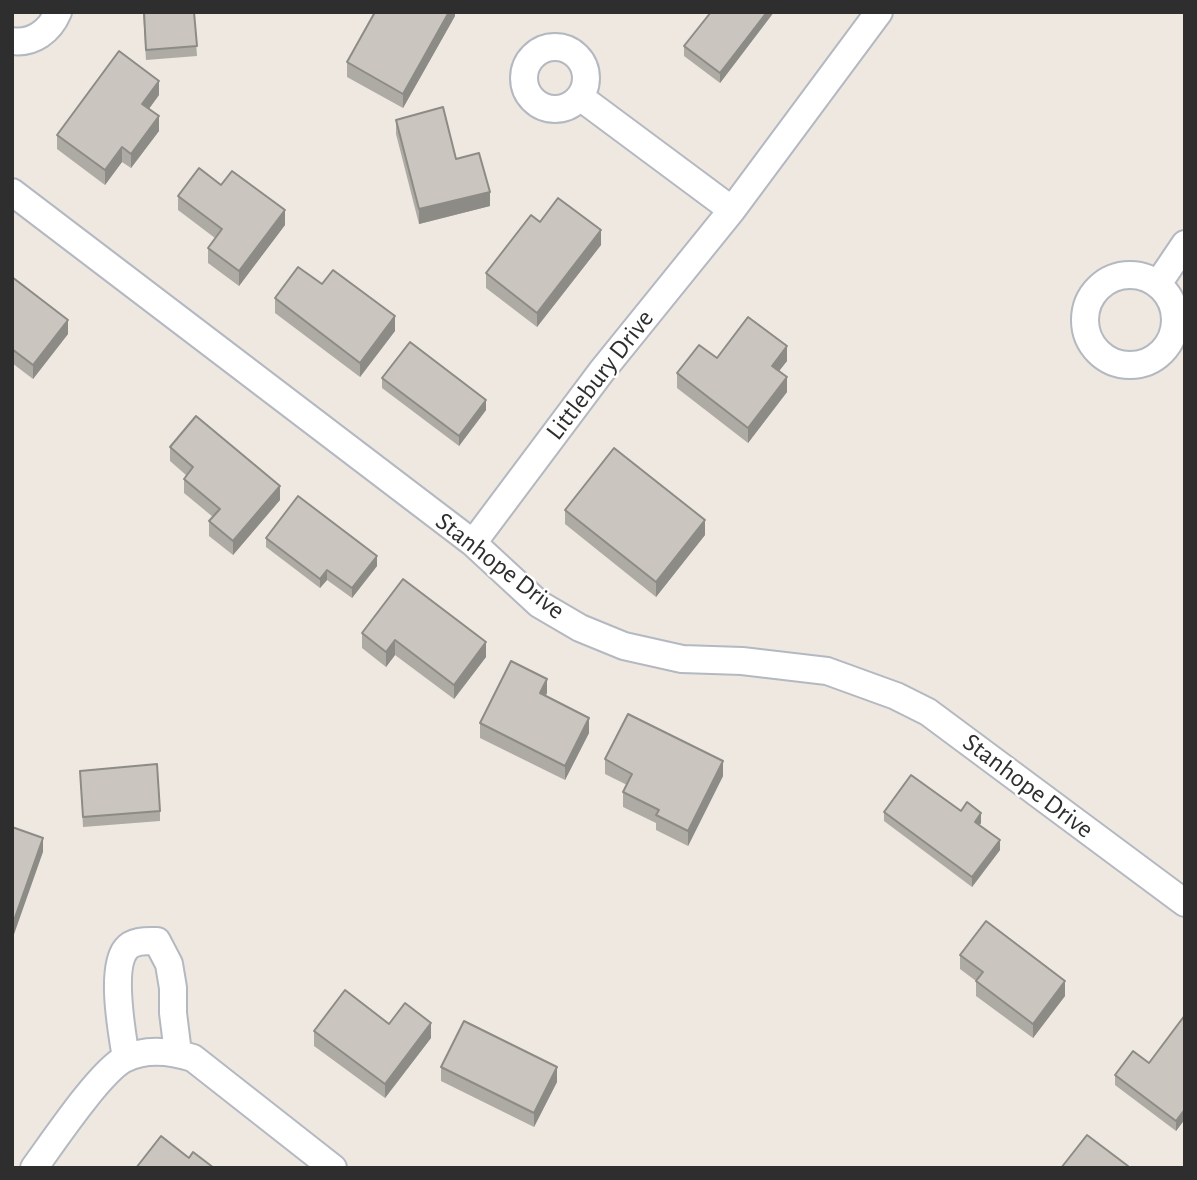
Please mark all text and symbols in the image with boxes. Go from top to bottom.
street label: Littlebury Drive [539,304,661,446]
street label: Stanhope Drive [429,506,571,626]
street label: Stanhope Drive [956,727,1100,845]

